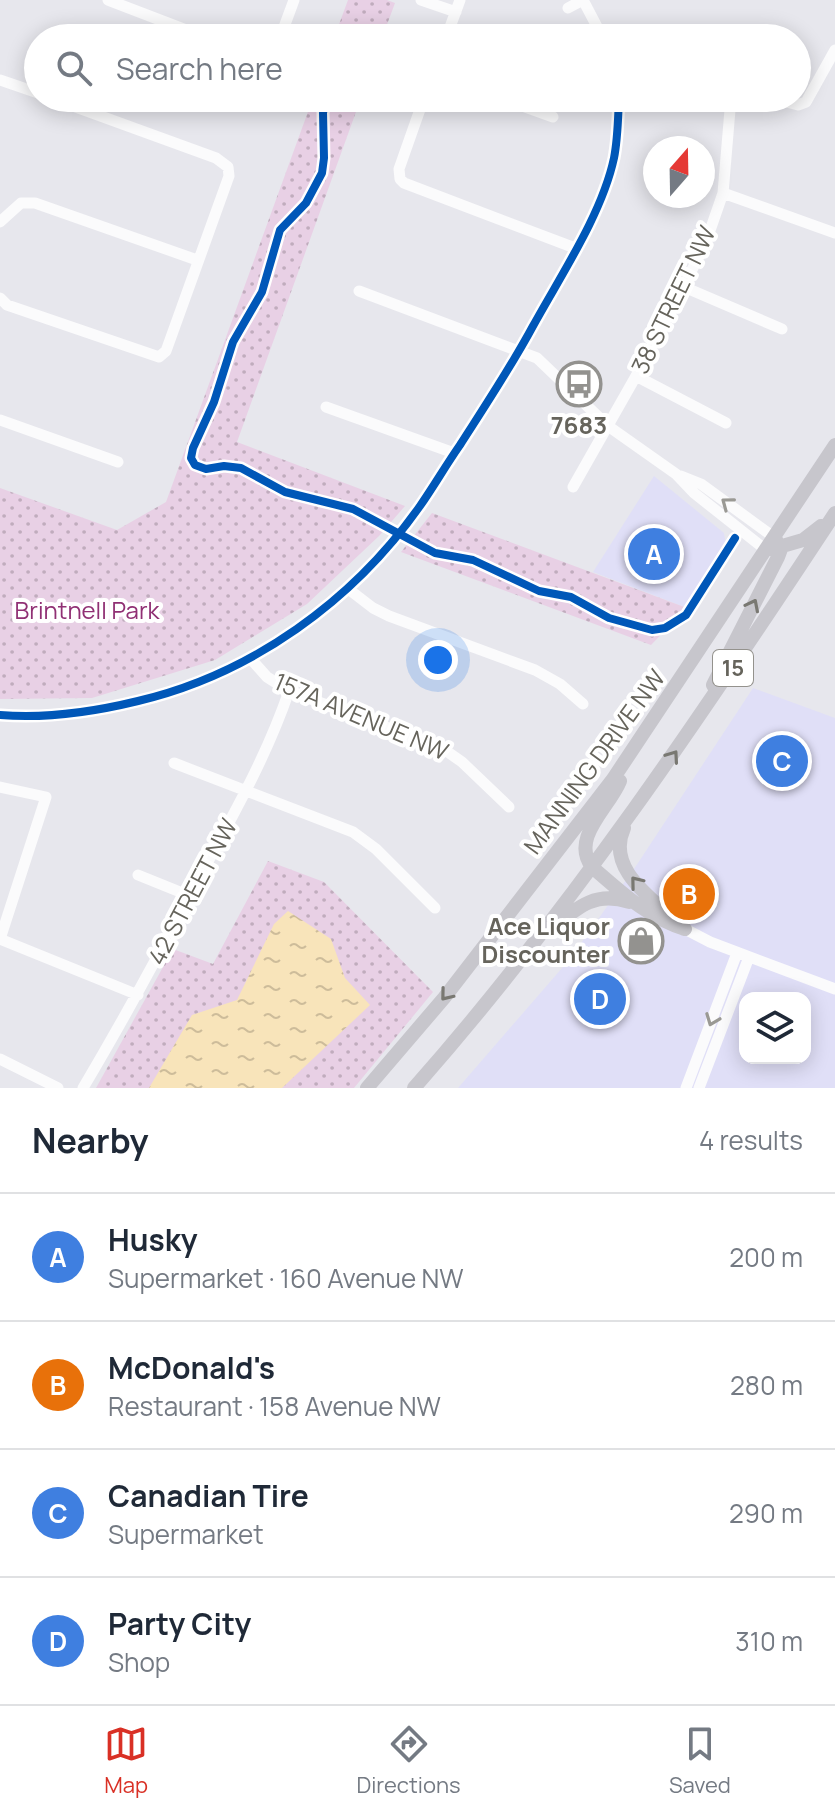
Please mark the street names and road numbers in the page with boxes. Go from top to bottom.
street label: 38 STREET NW [623,219,723,379]
road number: 15 [713,650,753,686]
street label: MANNING DRIVE NW [516,662,672,860]
street label: 157A AVENUE NW [269,664,454,767]
street label: 42 STREET NW [139,812,244,970]

